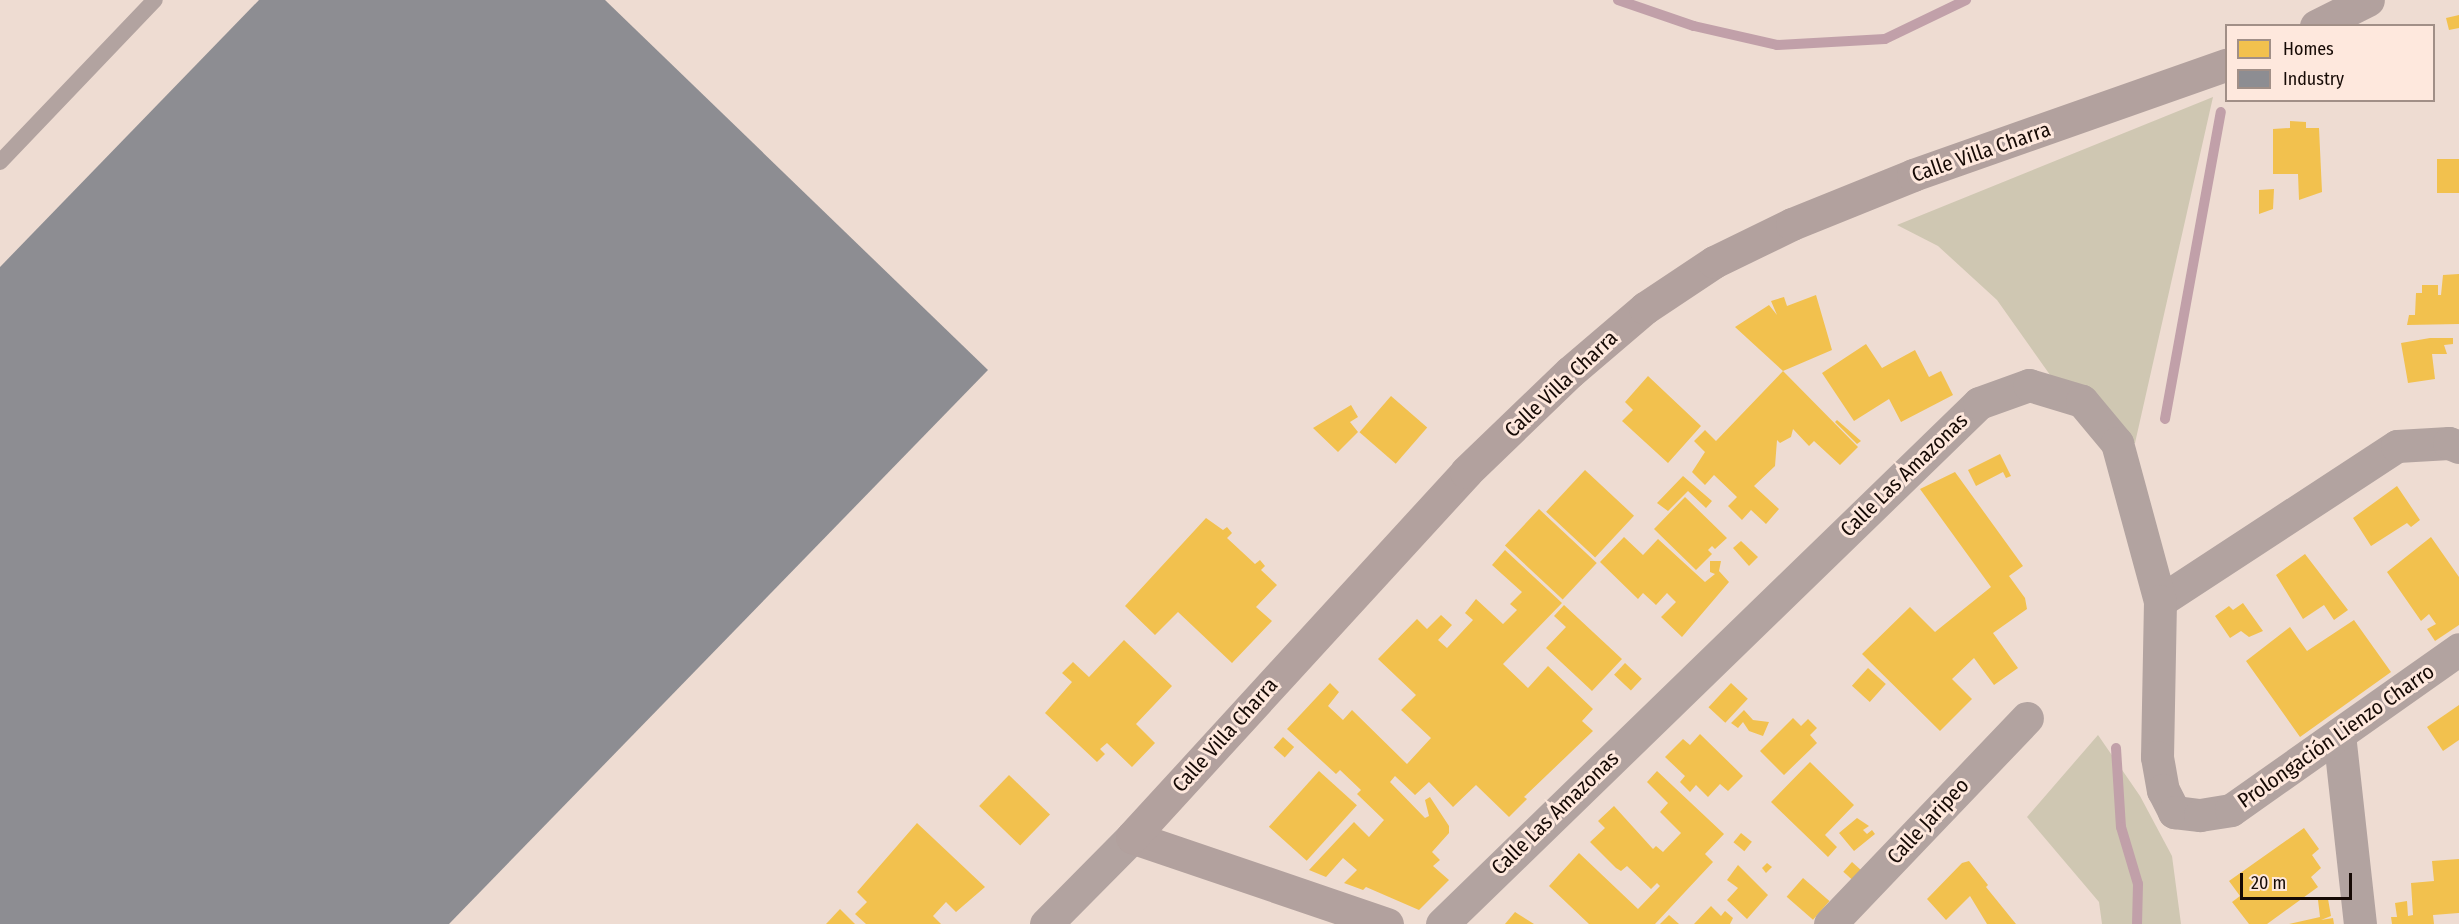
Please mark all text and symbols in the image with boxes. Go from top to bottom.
legend [2225,24,2435,102]
text: Homes [2283,38,2334,60]
text: Industry [2283,68,2344,90]
street label: Calle Villa Charra [1908,116,2054,188]
street label: Calle Villa Charra [1499,325,1623,443]
street label: Calle Las Amazonas [1835,408,1973,542]
street label: Prolongación Lienzo Charro [2233,659,2439,813]
street label: Calle Villa Charra [1167,673,1283,797]
street label: Calle Las Amazonas [1486,746,1624,880]
street label: Calle Jaripeo [1882,773,1974,869]
scale bar [2243,861,2356,899]
text: 20 m [2251,872,2286,894]

